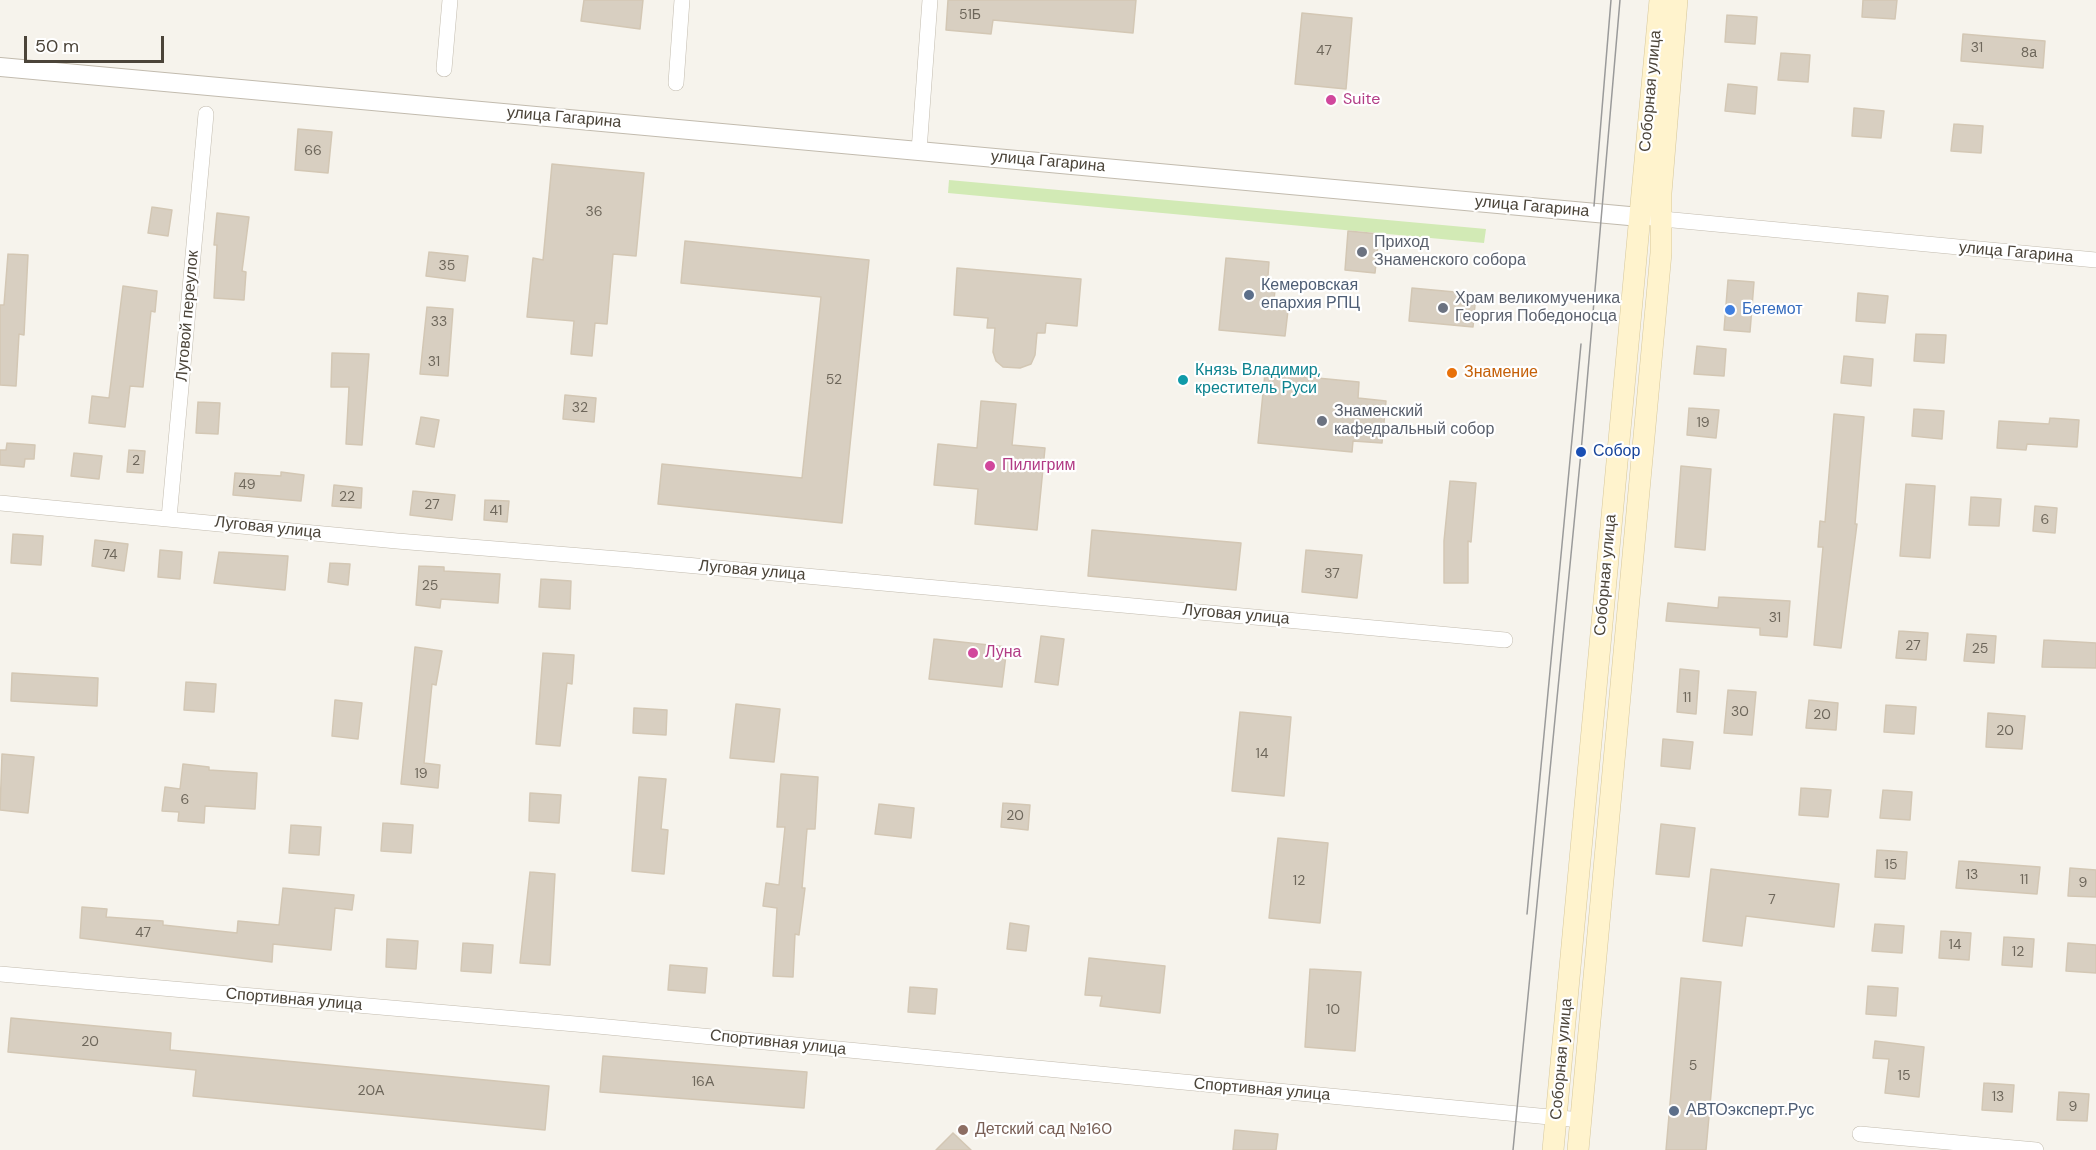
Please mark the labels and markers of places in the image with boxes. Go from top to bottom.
place label: Suite [1343,90,1380,110]
marker: Suite [1324,93,1338,107]
place label: Приход Знаменского собора [1374,233,1526,271]
marker: Приход Знаменского собора [1355,245,1369,259]
place label: Кемеровская епархия РПЦ [1261,276,1360,314]
marker: Кемеровская епархия РПЦ [1242,288,1256,302]
place label: Храм великомученика Георгия Победоносца [1455,289,1620,327]
place label: Бегемот [1742,300,1803,320]
marker: Храм великомученика Георгия Победоносца [1436,301,1450,315]
marker: Бегемот [1723,303,1737,317]
place label: Князь Владимир, креститель Руси [1195,361,1321,399]
place label: Знамение [1464,363,1538,383]
marker: Знамение [1445,366,1459,380]
marker: Князь Владимир, креститель Руси [1176,373,1190,387]
place label: Знаменский кафедральный собор [1334,402,1494,440]
marker: Знаменский кафедральный собор [1315,414,1329,428]
place label: Собор [1593,442,1640,462]
marker: Собор [1574,445,1588,459]
place label: Пилигрим [1002,456,1075,476]
marker: Пилигрим [983,459,997,473]
place label: Луна [985,643,1021,663]
marker: Луна [966,646,980,660]
place label: АВТОэксперт.Рус [1686,1101,1814,1121]
marker: АВТОэксперт.Рус [1667,1104,1681,1118]
place label: Детский сад №160 [975,1120,1112,1140]
marker: Детский сад №160 [956,1123,970,1137]

